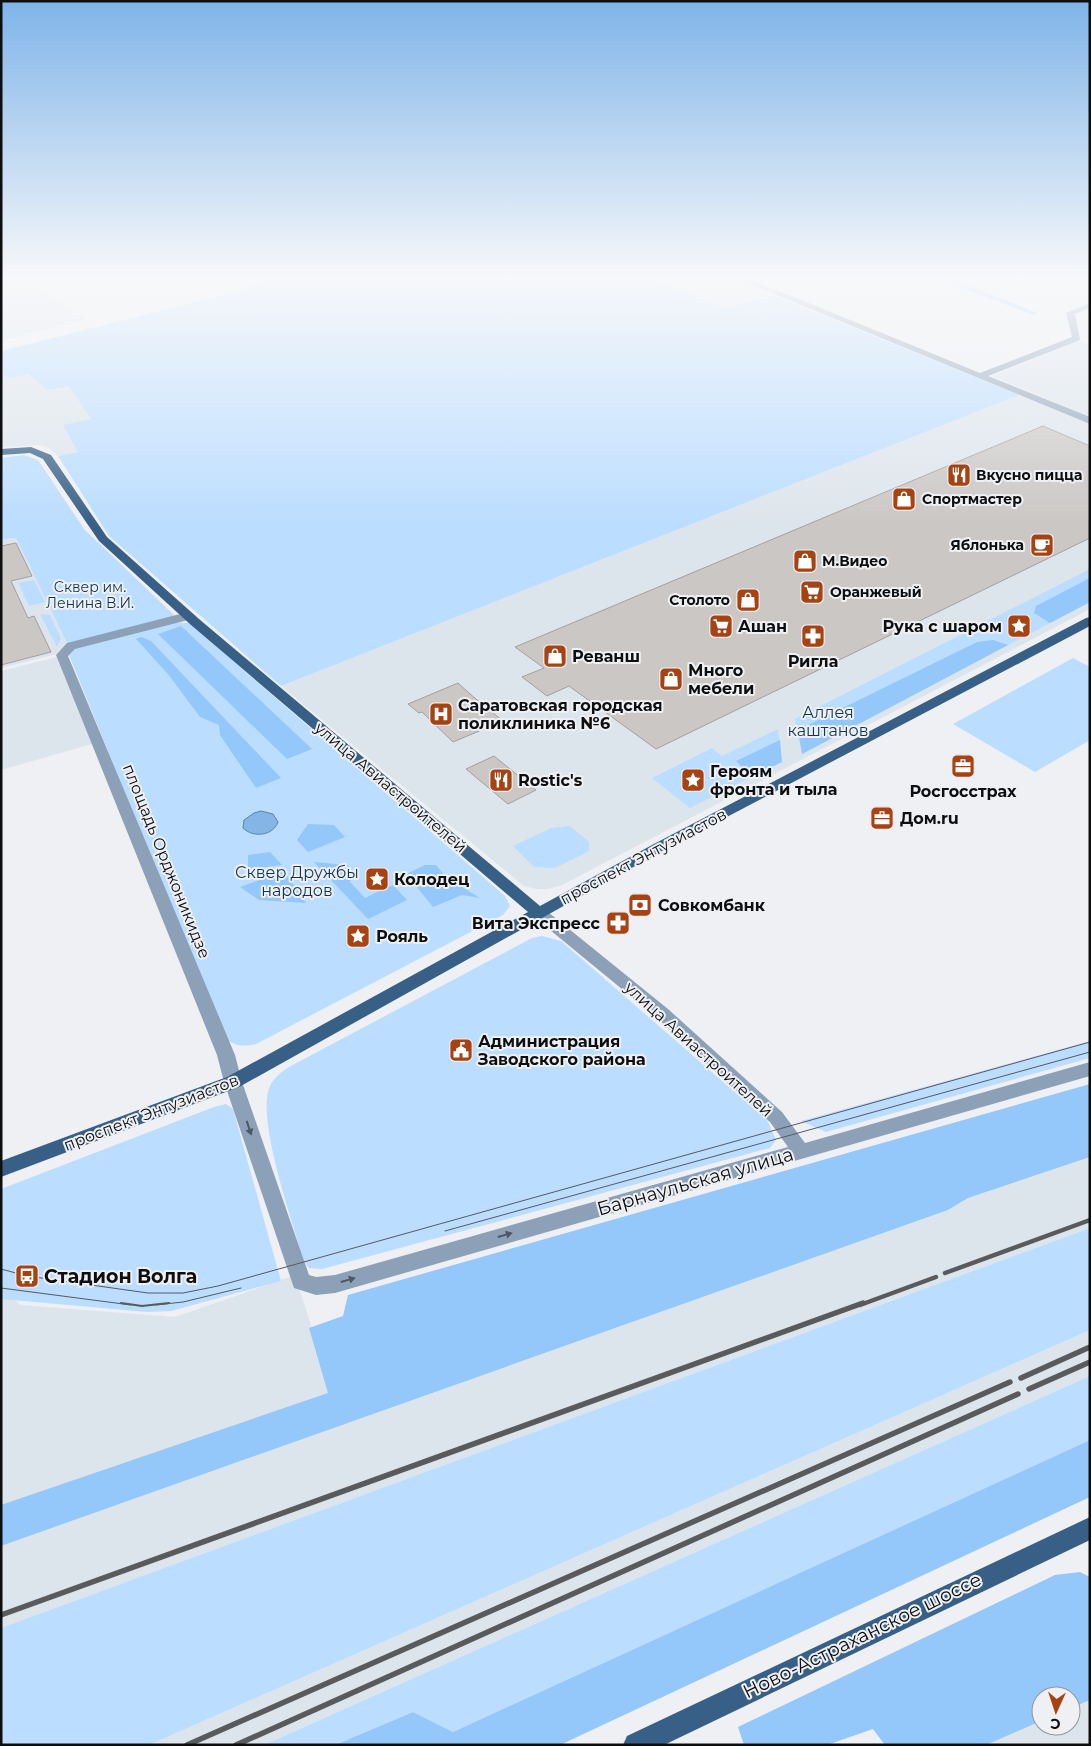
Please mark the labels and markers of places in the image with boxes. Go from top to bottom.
restaurant icon: Вкусно пицца [946,462,972,488]
place label: Вкусно пицца [976,466,1082,484]
shop icon: Спортмастер [891,486,917,512]
place label: Спортмастер [922,490,1022,508]
cafe icon: Яблонька [1029,532,1055,558]
place label: Яблонька [950,536,1024,554]
shop icon: М.Видео [792,548,818,574]
place label: М.Видео [822,552,888,570]
supermarket icon: Оранжевый [799,579,825,605]
place label: Оранжевый [830,583,922,601]
shop icon: Столото [735,587,761,613]
place label: Столото [669,591,730,609]
supermarket icon: Ашан [708,613,734,639]
place icon: Рука с шаром [1006,613,1032,639]
place label: Ашан [738,617,787,636]
place label: Рука с шаром [883,617,1002,636]
pharmacy icon: Ригла [800,623,826,649]
shop icon: Реванш [542,643,568,669]
place label: Реванш [572,647,640,666]
place label: Ригла [788,652,838,671]
place label: Много мебели [688,661,754,698]
shop icon: Много мебели [658,666,684,692]
place label: Саратовская городская поликлиника №6 [458,696,663,733]
hospital icon: Саратовская городская поликлиника №6 [428,701,454,727]
office icon: Росгосстрах [950,753,976,779]
place label: Героям фронта и тыла [710,762,838,799]
restaurant icon: Rostic's [488,767,514,793]
place icon: Героям фронта и тыла [680,767,706,793]
place label: Rostic's [518,771,583,790]
place label: Росгосстрах [909,782,1017,801]
office icon: Дом.ru [869,805,895,831]
place label: Дом.ru [900,809,959,828]
place icon: Колодец [364,866,390,892]
place label: Колодец [394,870,469,889]
bank icon: Совкомбанк [627,892,653,918]
place label: Совкомбанк [658,896,766,915]
pharmacy icon: Вита Экспресс [605,910,631,936]
place label: Вита Экспресс [472,914,601,933]
place icon: Рояль [345,923,371,949]
place label: Рояль [376,927,428,946]
place label: Администрация Заводского района [477,1032,646,1069]
public building icon: Администрация Заводского района [448,1037,474,1063]
bus stop icon: Стадион Волга [14,1263,40,1289]
place label: Стадион Волга [44,1265,197,1288]

